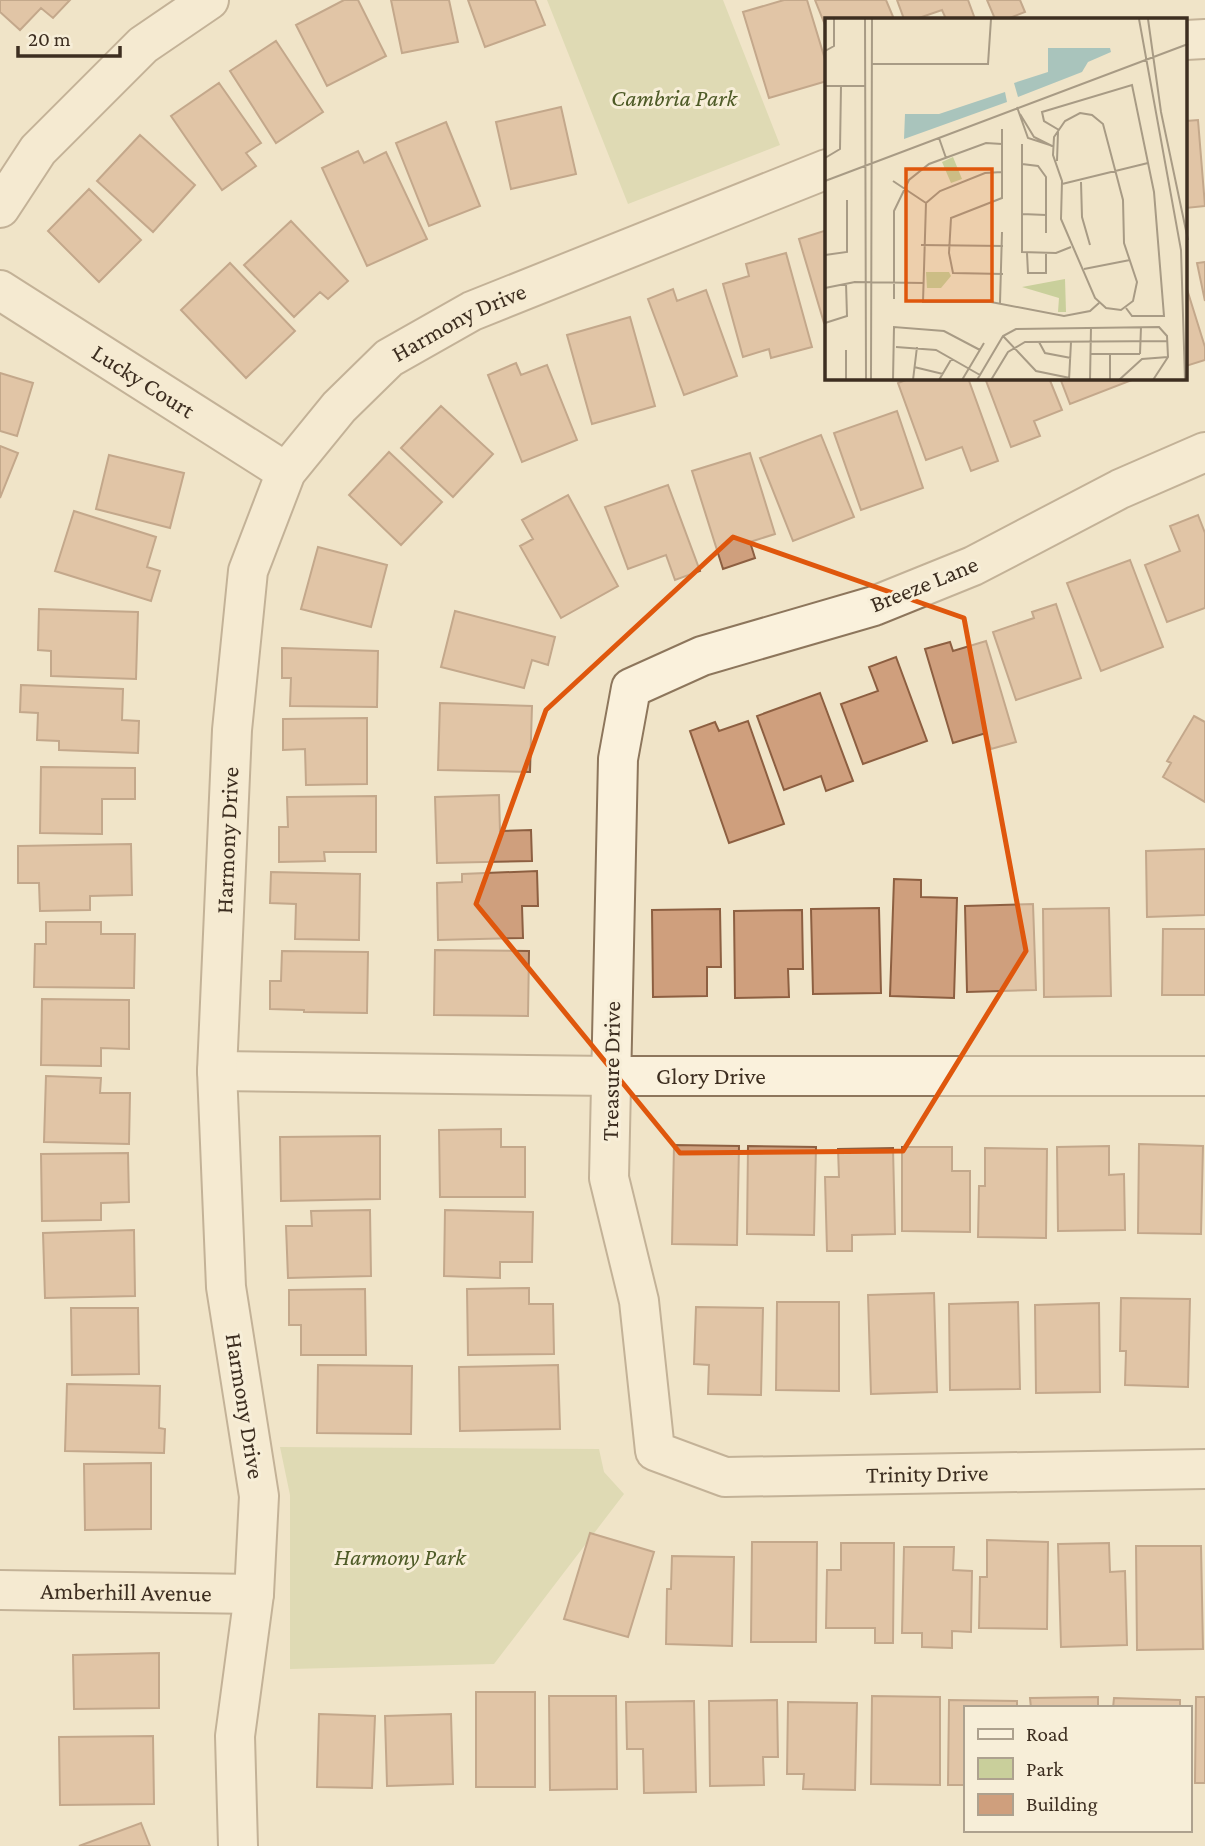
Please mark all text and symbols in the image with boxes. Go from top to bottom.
scale bar [18,14,119,58]
inset map [825,18,1188,380]
text: 20 m [28,27,71,51]
park label: Cambria Park [611,84,738,111]
street label: Harmony Drive [387,277,530,367]
street label: Lucky Court [87,338,201,424]
street label: Breeze Lane [866,550,982,617]
street label: Harmony Drive [210,766,243,915]
street label: Treasure Drive [596,1001,625,1141]
street label: Glory Drive [656,1062,766,1089]
street label: Harmony Drive [221,1331,270,1481]
street label: Trinity Drive [866,1459,989,1488]
park label: Harmony Park [334,1543,467,1570]
street label: Amberhill Avenue [40,1577,212,1606]
legend [964,1706,1191,1832]
text: Road [1026,1722,1069,1746]
text: Park [1026,1757,1063,1781]
text: Building [1026,1792,1098,1816]

